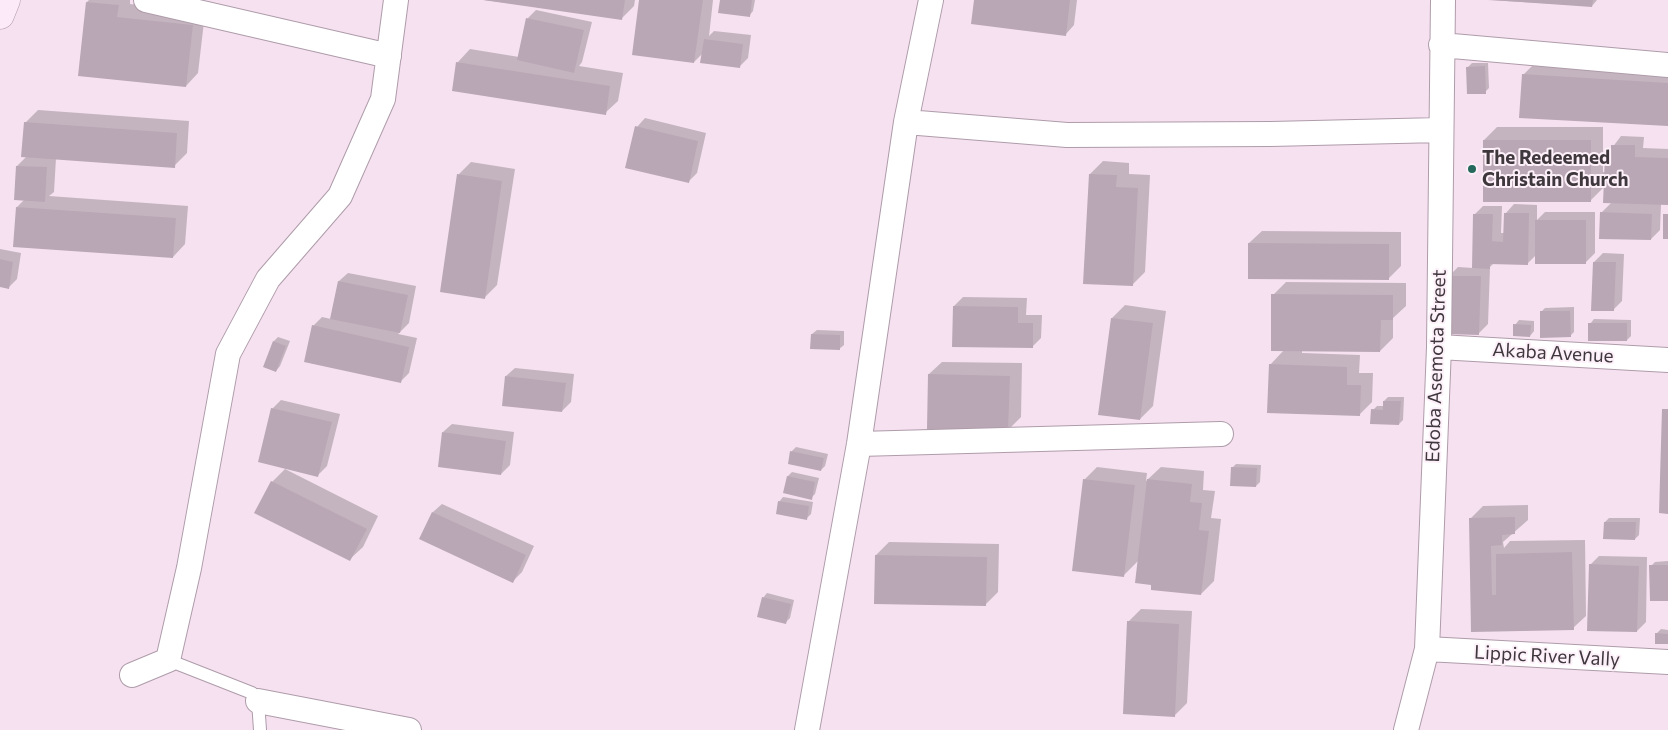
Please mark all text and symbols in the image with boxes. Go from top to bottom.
place label: The Redeemed Christain Church [1482,147,1628,191]
marker: The Redeemed Christain Church [1466,163,1478,175]
street label: Edoba Asemota Street [1421,269,1451,463]
street label: Akaba Avenue [1492,338,1614,368]
street label: Lippic River Vally [1474,641,1620,671]

